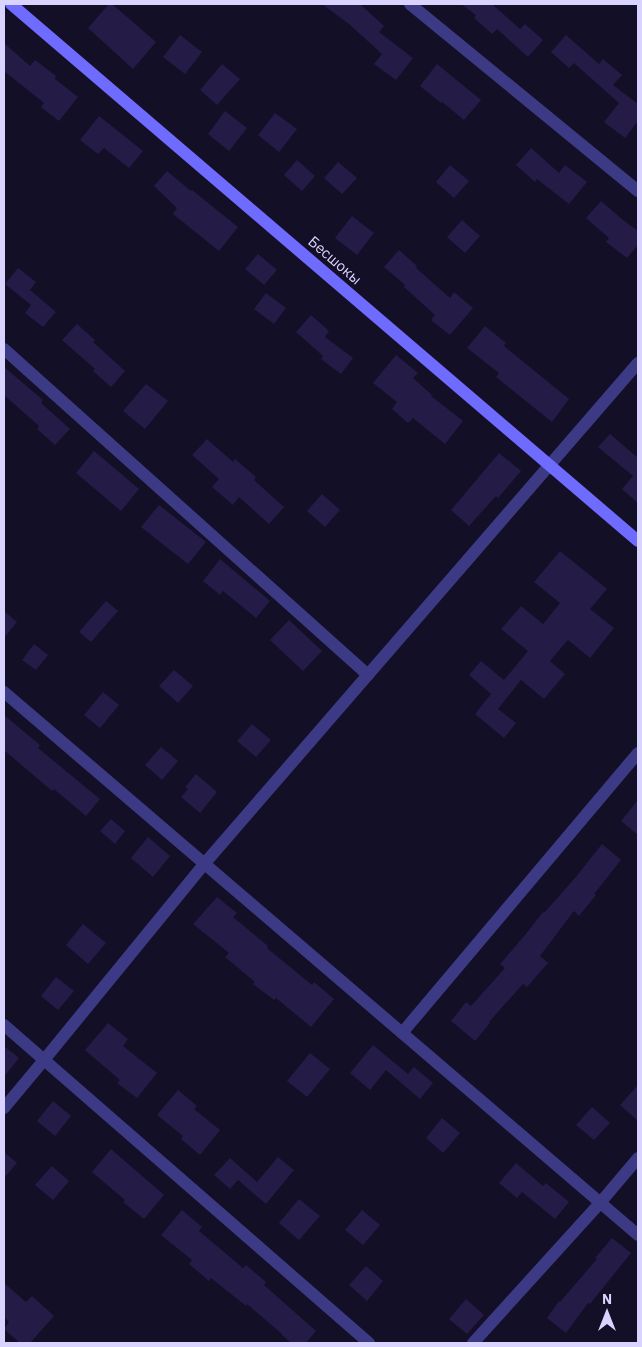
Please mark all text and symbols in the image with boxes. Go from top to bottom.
street label: Бесшокы [304,232,366,288]
north arrow [582,1287,632,1337]
text: N [602,1290,612,1308]

